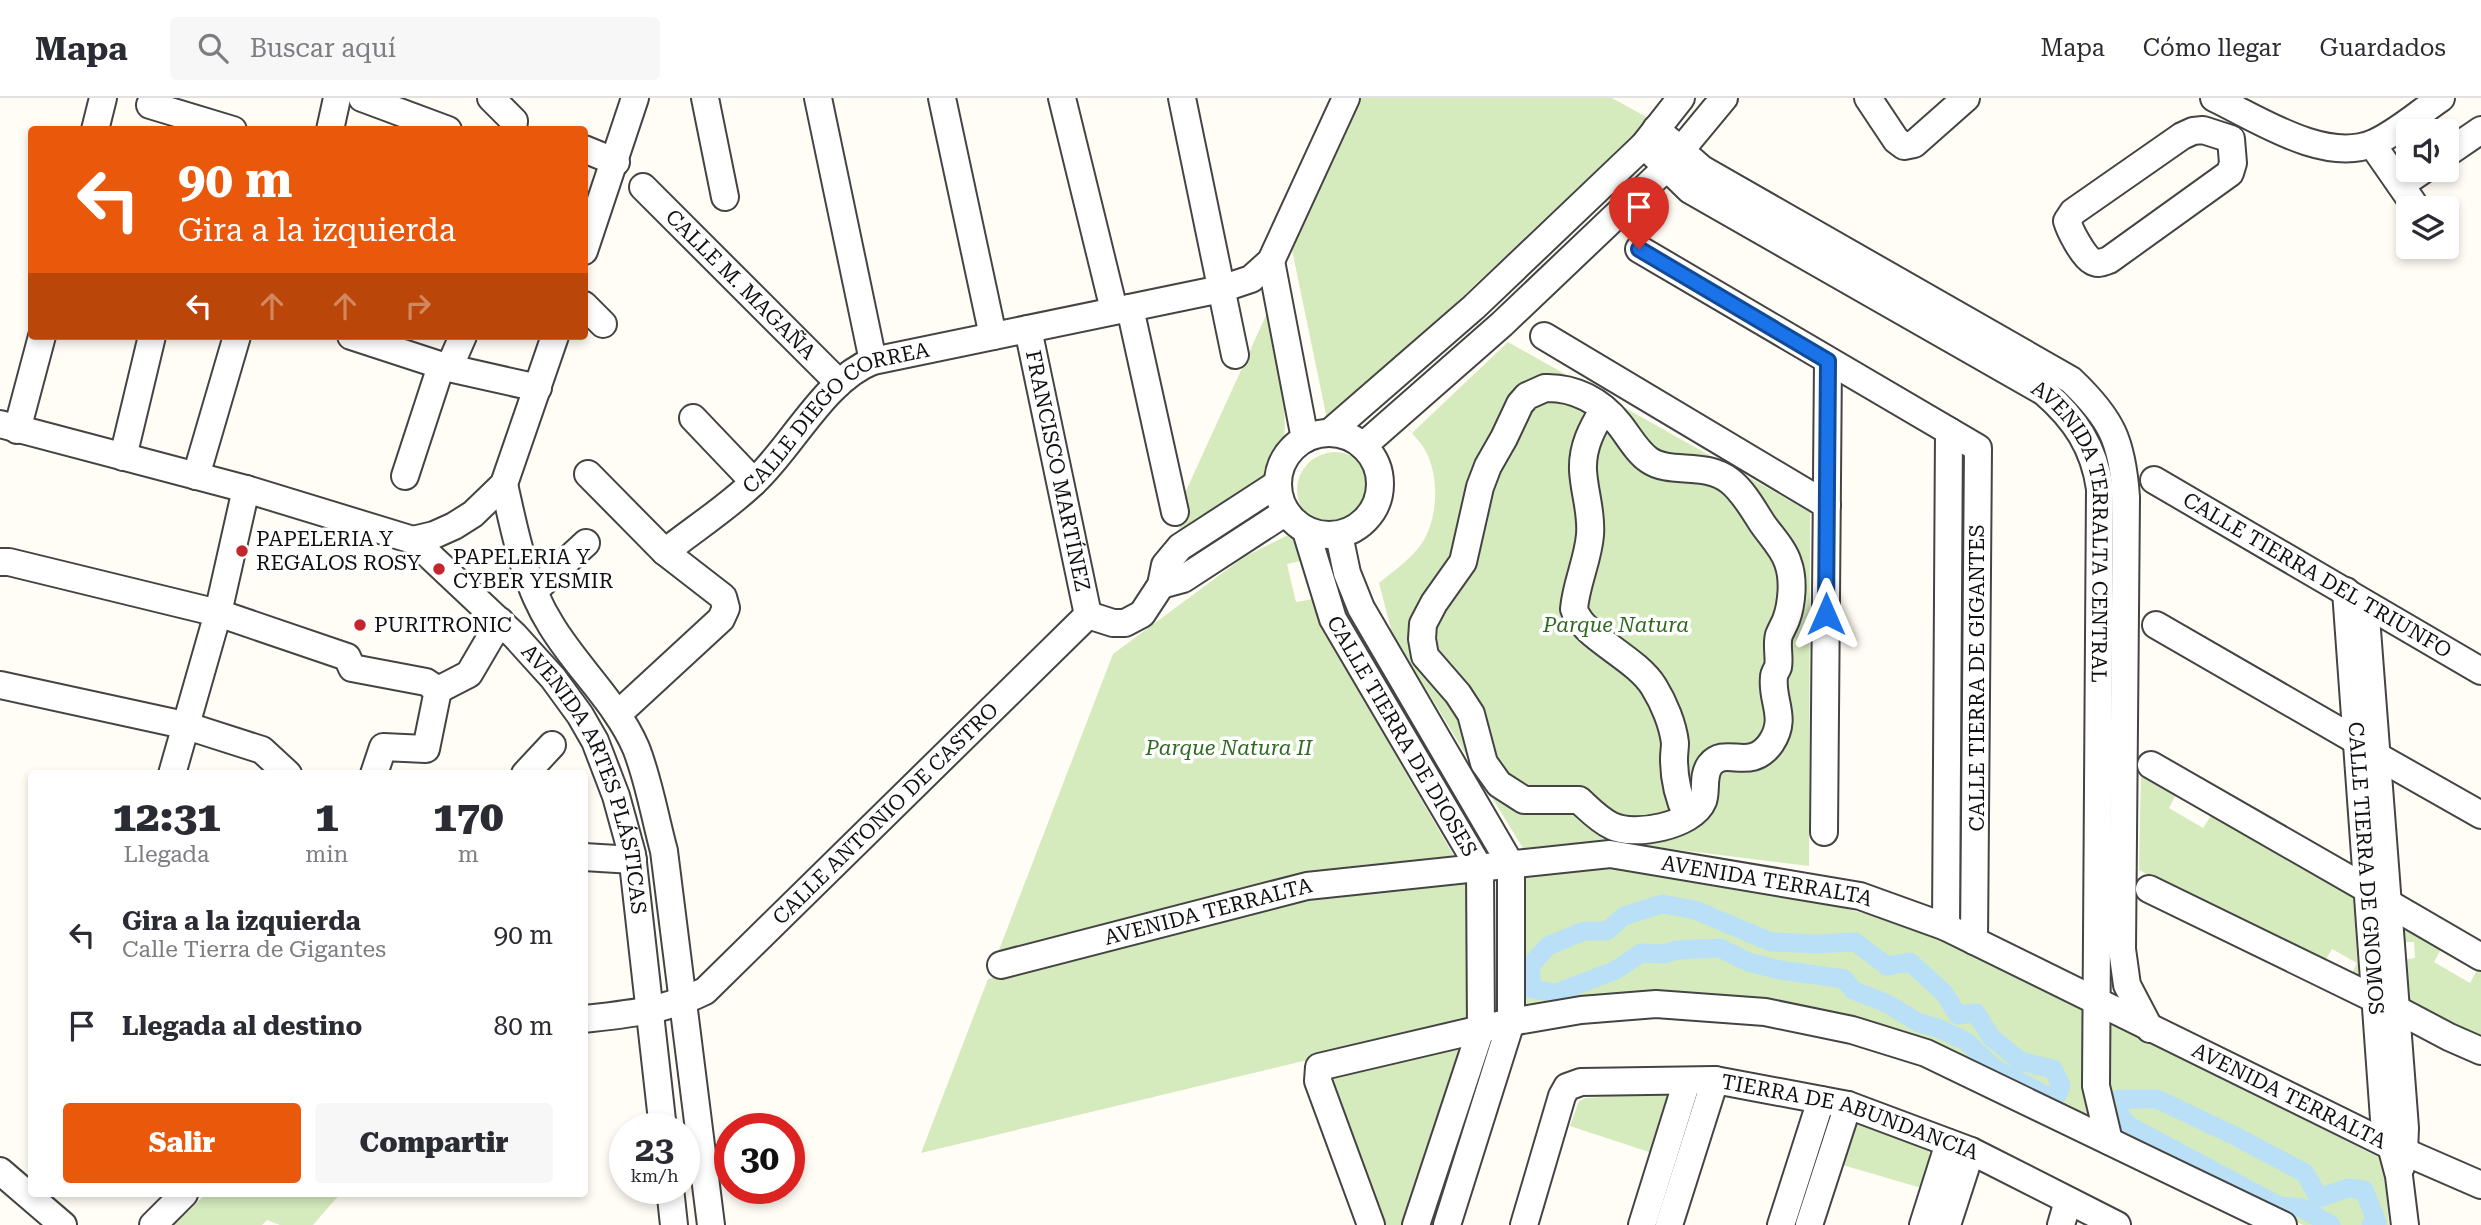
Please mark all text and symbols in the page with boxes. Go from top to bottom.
search box [170,17,660,80]
text: Mapa [35,29,128,68]
icon: search [194,29,232,67]
text: Buscar aquí [250,33,396,63]
text: Mapa [2041,34,2105,62]
text: Cómo llegar [2143,34,2281,62]
text: Guardados [2319,34,2446,62]
map controls [2396,119,2459,259]
button: sound [2396,119,2459,182]
text: 90 m [178,152,293,209]
icon: left [63,154,154,245]
pin [1609,177,1669,249]
icon: arrive [1620,188,1658,226]
button: layers [2396,196,2459,259]
street label: CALLE M. MAGAÑA [661,205,821,365]
text: Gira a la izquierda [178,211,456,249]
icon: left [180,287,218,325]
icon: ahead [253,287,291,325]
icon: ahead [326,287,364,325]
icon: right [399,287,437,325]
street label: CALLE DIEGO CORREA [738,338,932,498]
street label: FRANCISCO MARTÍNEZ [1021,348,1095,594]
street label: AVENIDA TERRALTA CENTRAL [2027,375,2112,683]
street label: CALLE TIERRA DEL TRIUNFO [2179,488,2456,663]
street label: CALLE TIERRA DE GIGANTES [1965,524,1989,832]
place label: PAPELERIA Y REGALOS ROSY [256,527,422,575]
marker: PAPELERIA Y REGALOS ROSY [234,543,250,559]
place label: PAPELERIA Y CYBER YESMIR [453,545,614,593]
marker: PAPELERIA Y CYBER YESMIR [431,561,447,577]
position arrow [1789,577,1863,651]
street label: CALLE TIERRA DE DIOSES [1322,612,1482,861]
place label: PURITRONIC [374,613,512,637]
park label: Parque Natura [1542,613,1689,637]
marker: PURITRONIC [352,617,368,633]
street label: AVENIDA ARTES PLÁSTICAS [517,639,651,916]
street label: CALLE ANTONIO DE CASTRO [768,698,1003,930]
street label: CALLE TIERRA DE GNOMOS [2343,721,2388,1016]
park label: Parque Natura II [1145,736,1314,760]
text: 12:31 [113,792,221,841]
text: 1 [315,792,339,841]
text: 170 [433,792,503,841]
text: Llegada [124,841,210,868]
text: min [305,841,348,868]
text: m [458,841,479,868]
street label: AVENIDA TERRALTA [1660,851,1876,912]
street label: AVENIDA TERRALTA [1102,873,1315,950]
text: Gira a la izquierda [122,906,361,936]
icon: left [63,916,101,954]
text: 90 m [494,920,553,950]
text: Calle Tierra de Gigantes [122,936,386,963]
icon: arrive [63,1007,101,1045]
text: Llegada al destino [122,1011,362,1041]
text: 80 m [494,1011,553,1041]
street label: AVENIDA TERRALTA [2188,1038,2390,1154]
street label: TIERRA DE ABUNDANCIA [1719,1069,1982,1165]
button: Salir [63,1103,301,1183]
button: Compartir [315,1103,553,1183]
speed limit sign: 30 [714,1113,805,1204]
text: 23 [635,1129,674,1170]
text: km/h [630,1165,679,1186]

